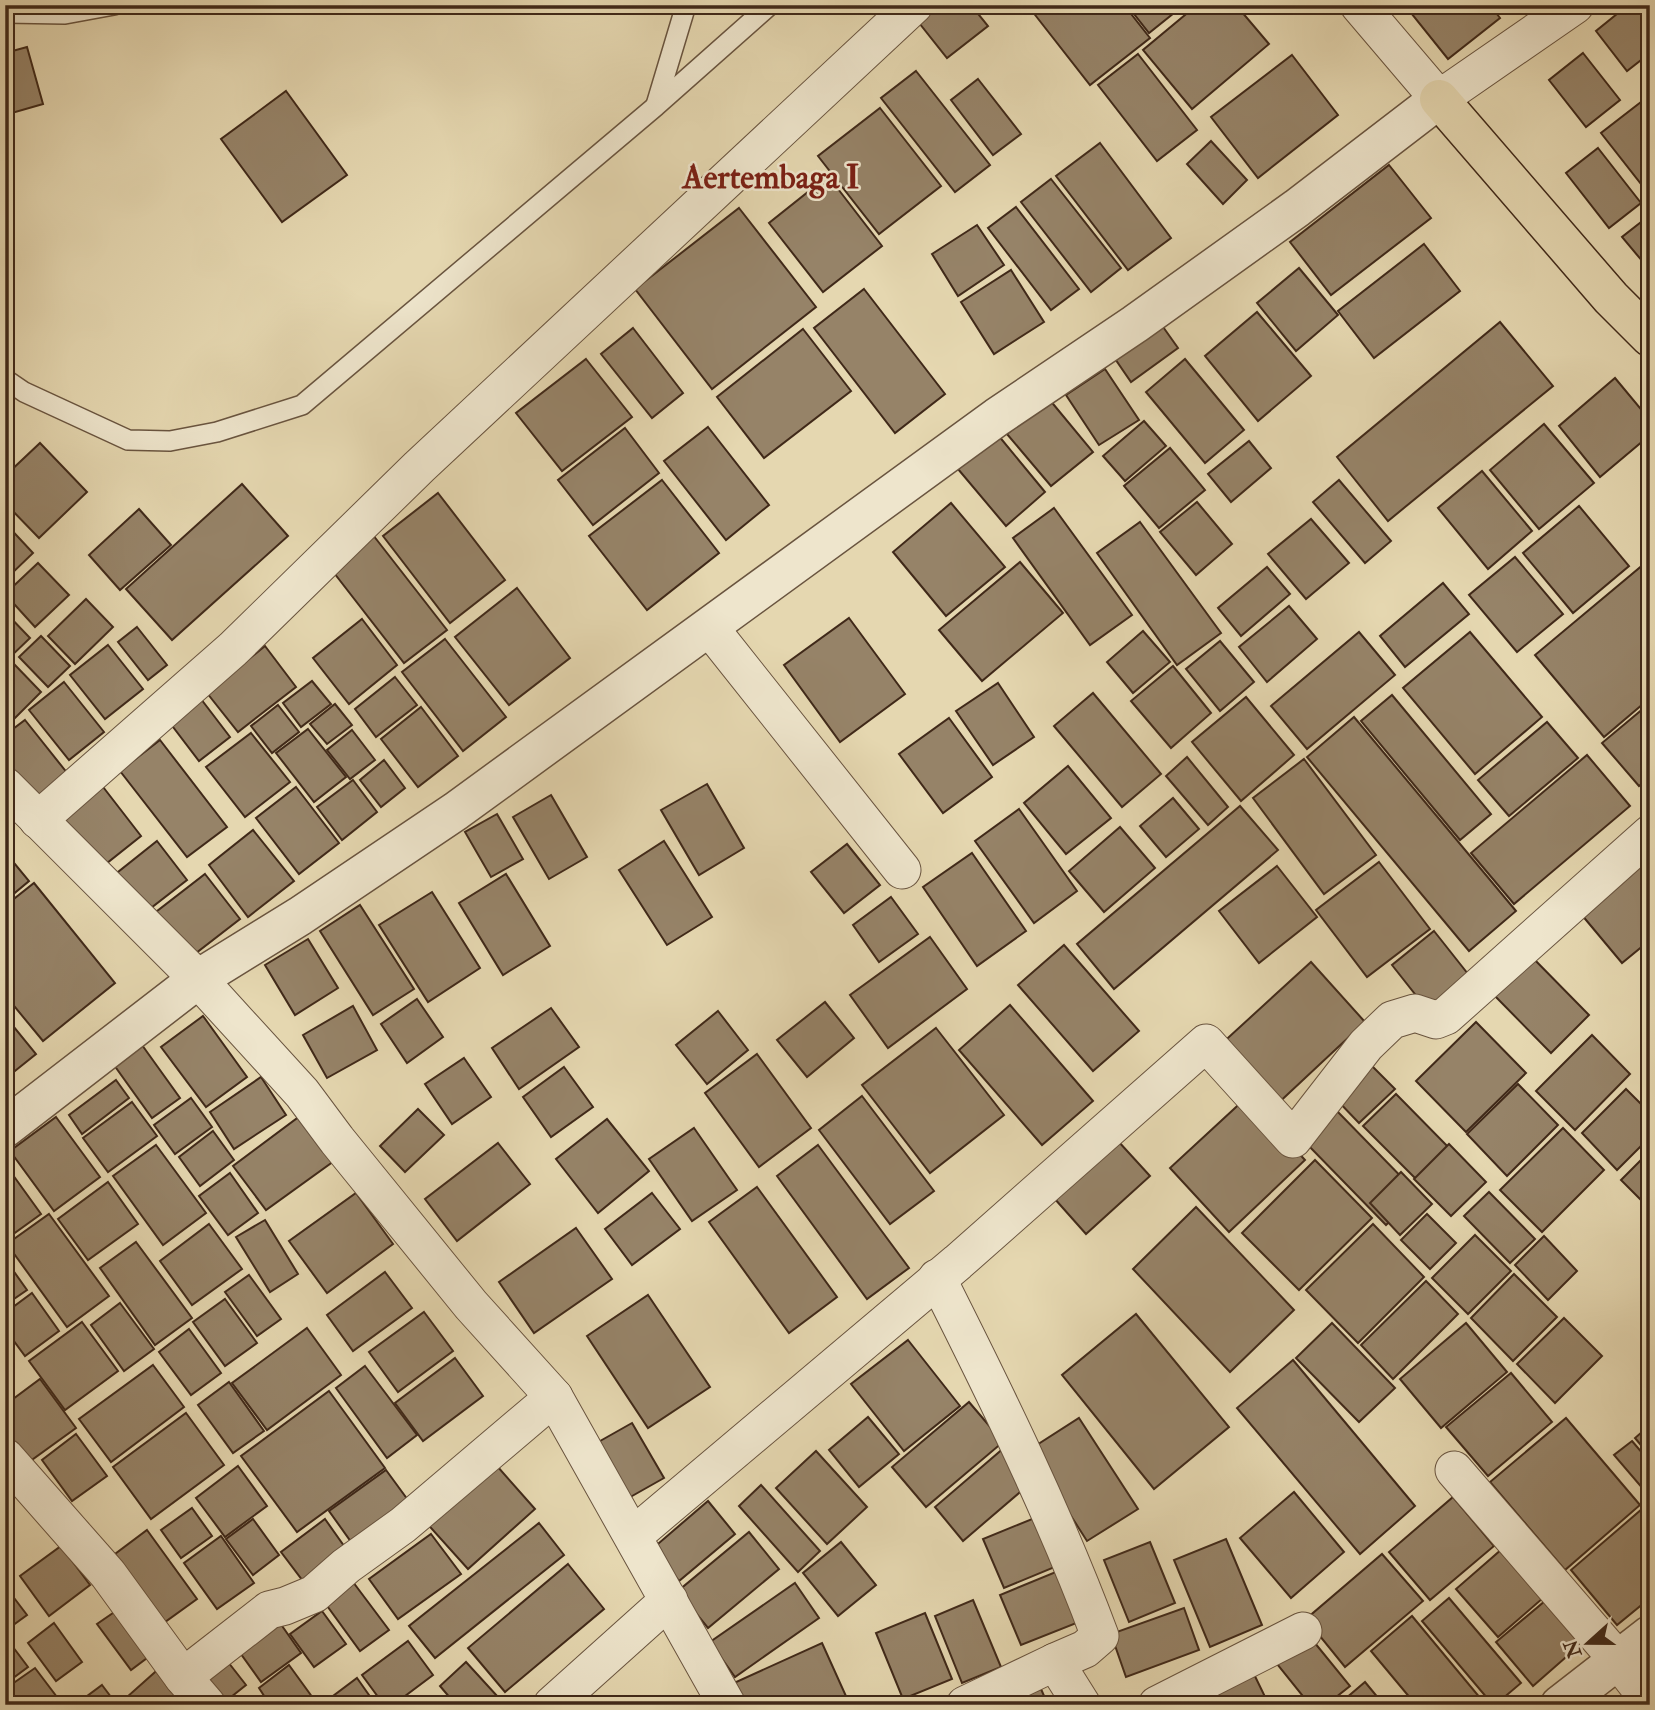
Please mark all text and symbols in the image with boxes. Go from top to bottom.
district label: Aertembaga I [681,157,859,199]
north arrow [1554,1608,1624,1678]
text: N [1558,1636,1588,1662]

